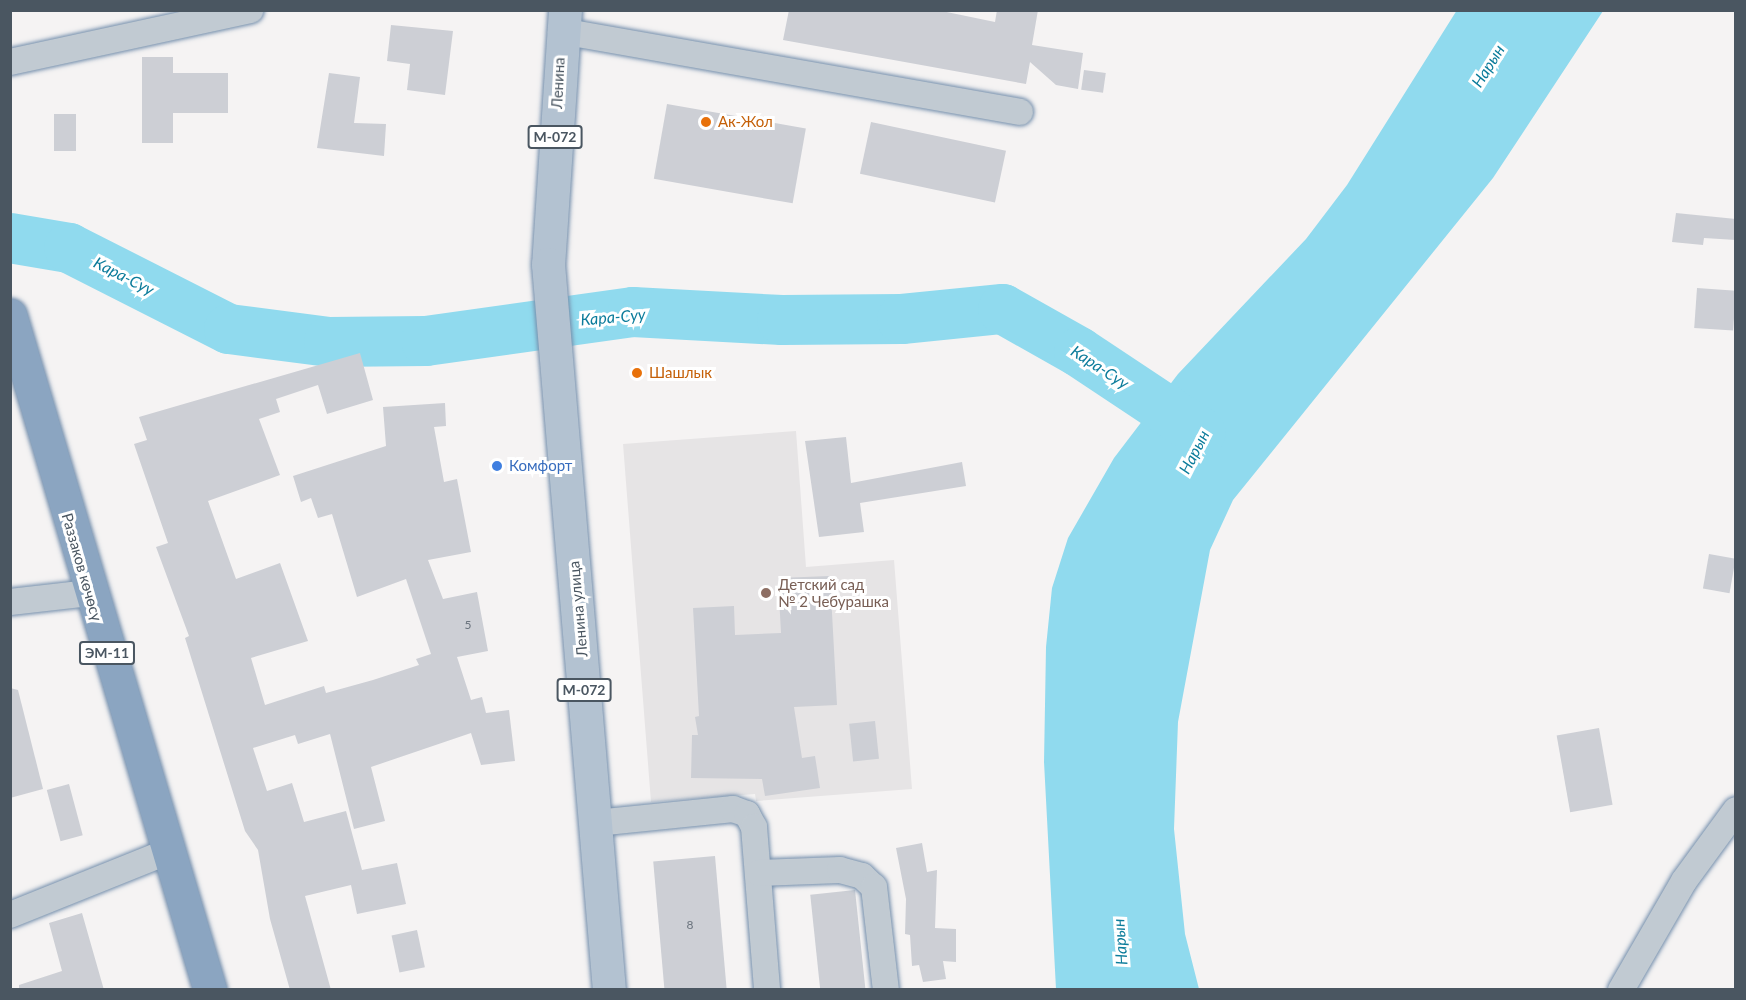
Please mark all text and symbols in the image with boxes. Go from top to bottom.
water label: Нарын [1468,41,1508,91]
street label: Ленина [548,57,568,109]
place label: Ак-Жол [718,113,773,131]
marker: Ак-Жол [699,115,713,129]
road number: М-072 [526,126,584,148]
water label: Кара-Суу [91,253,157,299]
water label: Кара-Суу [580,305,646,329]
water label: Кара-Суу [1067,341,1133,393]
place label: Шашлык [649,364,712,382]
marker: Шашлык [630,366,644,380]
water label: Нарын [1175,427,1213,477]
place label: Комфорт [509,457,572,475]
marker: Комфорт [490,459,504,473]
street label: Раззаков көчөсү [58,511,106,623]
street label: Ленина улица [565,560,591,658]
place label: Детский сад № 2 Чебурашка [778,575,889,610]
marker: Детский сад № 2 Чебурашка [759,586,773,600]
house number: 5 [465,618,471,632]
road number: ЭМ-11 [78,642,136,664]
road number: М-072 [556,679,612,701]
house number: 8 [687,918,693,932]
water label: Нарын [1109,918,1131,966]

